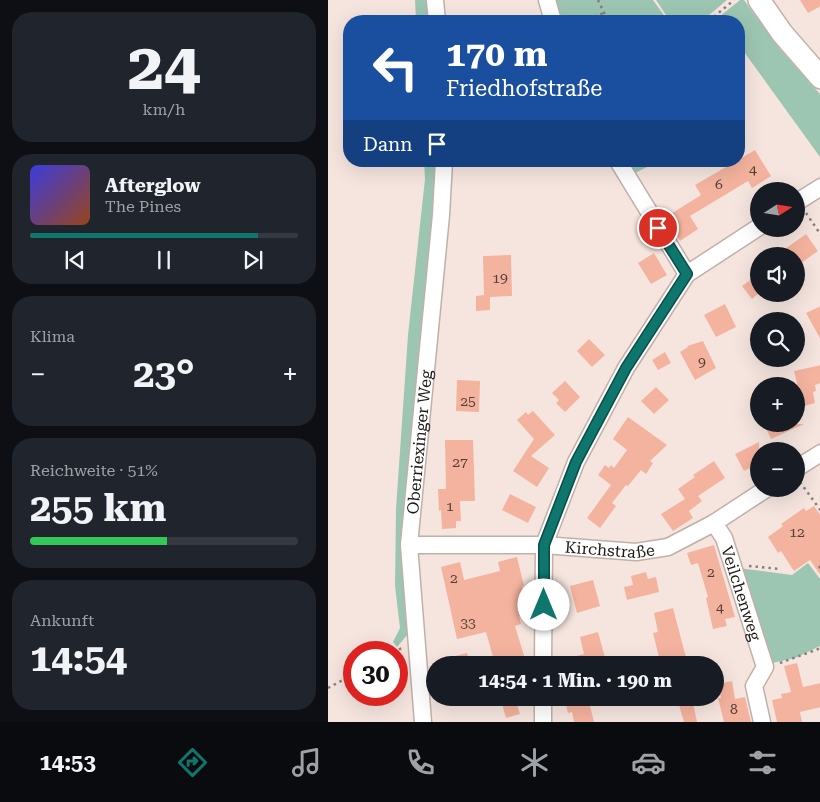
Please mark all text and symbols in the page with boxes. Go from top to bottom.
text: 24 [128,29,200,105]
text: 170 m [446,34,547,75]
icon: left [363,35,428,100]
text: Friedhofstraße [446,76,602,101]
text: km/h [143,100,185,119]
icon: arrive [423,130,451,158]
text: Dann [363,133,413,156]
house number: 4 [749,161,757,177]
text: Afterglow [105,174,201,197]
house number: 6 [715,176,723,192]
north arrow [750,182,806,238]
map controls [750,182,805,497]
text: The Pines [105,197,181,216]
pin [637,207,679,249]
icon: arrive [644,214,672,242]
icon: previous [61,246,89,274]
icon: pause [150,246,178,274]
icon: next [239,246,267,274]
button: sound [750,247,805,302]
house number: 19 [492,270,508,286]
button: search [750,312,805,367]
text: Klima [30,327,75,346]
text: 23° [133,352,195,396]
house number: 9 [698,354,706,370]
text: − [30,358,46,391]
text: + [282,358,298,391]
street label: Oberriexinger Weg [403,368,436,515]
button: + [750,377,805,432]
house number: 25 [460,393,476,409]
button: − [750,442,805,497]
house number: 27 [452,454,468,470]
text: Reichweite · 51% [30,461,158,480]
text: 255 km [30,486,166,530]
house number: 1 [446,498,454,514]
house number: 12 [789,524,805,540]
street label: Kirchstraße [564,537,656,561]
street label: Veilchenweg [718,544,766,644]
house number: 2 [707,564,715,580]
house number: 2 [450,570,458,586]
position arrow [517,578,569,630]
house number: 4 [716,599,724,615]
text: Ankunft [30,611,94,630]
house number: 33 [460,615,476,631]
text: 14:54 [30,636,127,680]
speed limit sign: 30 [343,641,408,706]
text: 14:54 · 1 Min. · 190 m [478,669,672,692]
house number: 8 [730,701,738,717]
icon: directions [175,745,210,780]
icon: music [289,745,324,780]
icon: phone [403,745,438,780]
icon: climate [517,745,552,780]
icon: car [631,745,666,780]
icon: filters [745,745,780,780]
text: 14:53 [40,750,96,775]

